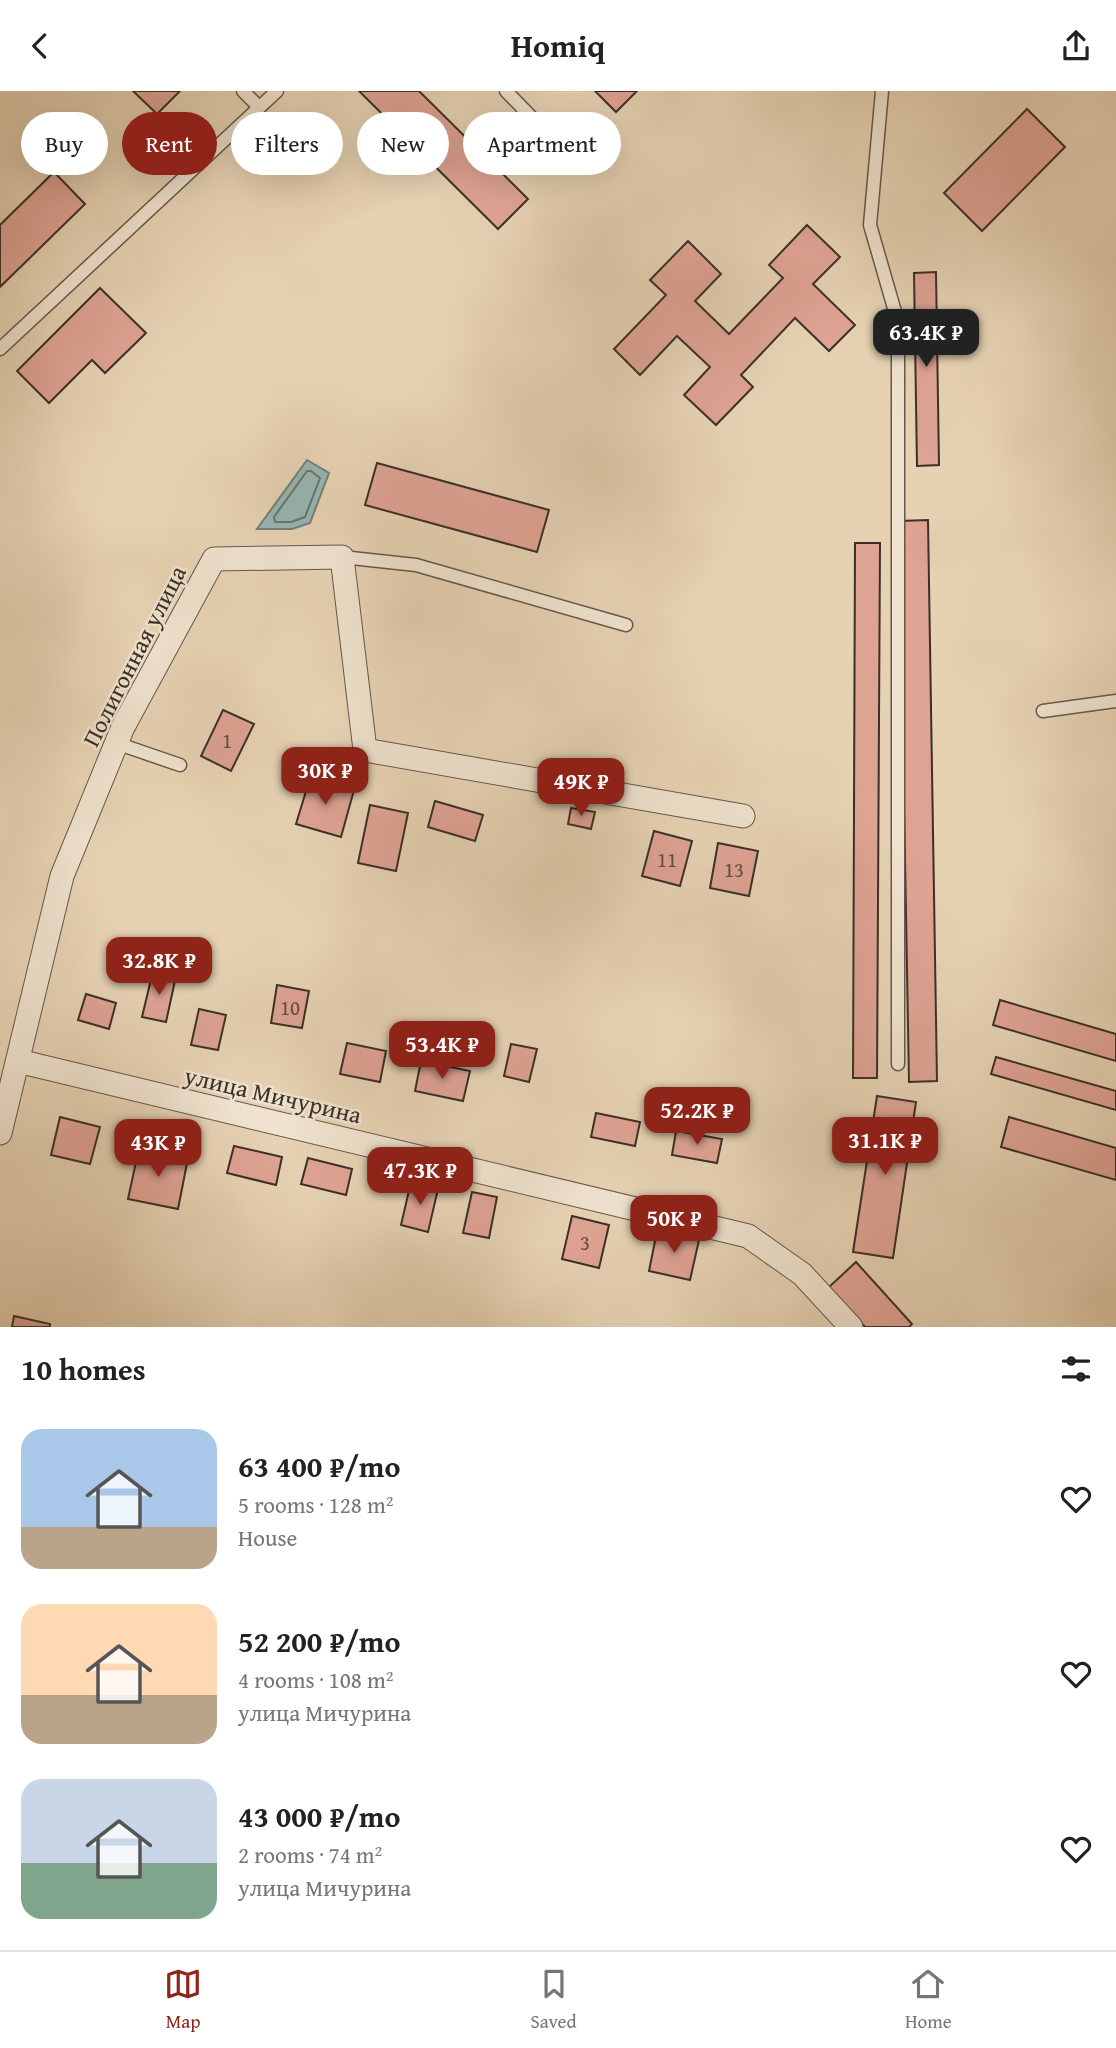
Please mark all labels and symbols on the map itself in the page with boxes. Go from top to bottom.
pin: 63.4K ₽ [861,309,991,369]
street label: Полигонная улица [73,559,195,753]
house number: 1 [222,725,232,756]
pin: 30K ₽ [276,747,374,807]
pin: 49K ₽ [532,759,630,818]
house number: 11 [657,844,677,875]
house number: 13 [724,854,744,885]
pin: 32.8K ₽ [94,937,224,997]
house number: 10 [280,992,300,1023]
pin: 53.4K ₽ [377,1021,507,1081]
street label: улица Мичурина [180,1057,366,1133]
pin: 52.2K ₽ [632,1087,762,1147]
pin: 31.1K ₽ [820,1117,950,1177]
pin: 43K ₽ [109,1119,207,1179]
pin: 47.3K ₽ [355,1147,485,1207]
pin: 50K ₽ [625,1195,723,1255]
house number: 3 [580,1227,590,1258]

